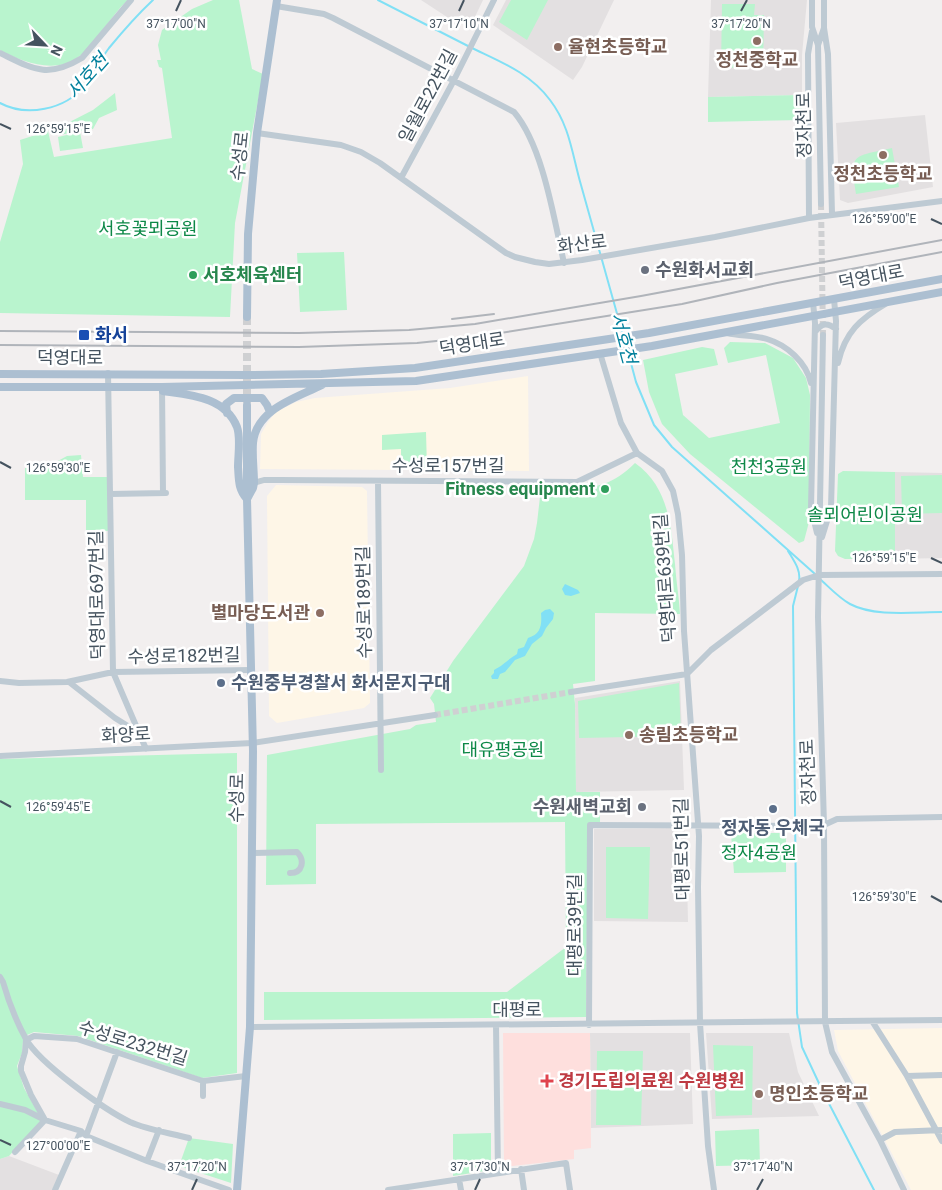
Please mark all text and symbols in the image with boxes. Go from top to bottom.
text: 37°17'00"N [146,17,206,31]
text: 37°17'10"N [429,17,489,31]
text: 37°17'20"N [711,17,771,31]
north arrow [20,20,70,70]
marker: 정천중학교 [751,35,763,47]
place label: 율현초등학교 [568,36,667,57]
marker: 율현초등학교 [552,41,564,53]
text: N [47,43,66,58]
street label: 일월로22번길 [394,45,461,146]
water label: 서호천 [61,48,114,104]
place label: 정천중학교 [716,49,798,70]
street label: 정자천로 [792,92,815,158]
text: 126°59'15"E [26,122,90,136]
street label: 수성로 [226,130,253,182]
marker: 정천초등학교 [877,149,889,161]
place label: 정천초등학교 [833,163,933,184]
text: 126°59'00"E [852,212,916,226]
park label: 서호꽃뫼공원 [98,218,198,239]
street label: 화산로 [556,230,608,257]
place label: 수원화서교회 [655,259,754,280]
street label: 덕영대로 [836,260,905,293]
place label: 서호체육센터 [203,264,302,285]
marker: 수원화서교회 [639,264,651,276]
marker: 서호체육센터 [187,269,199,281]
water label: 서호천 [606,310,642,368]
place label: 화서 [95,324,128,345]
marker: 화서 [77,328,91,342]
street label: 덕영대로 [438,328,506,359]
street label: 덕영대로 [37,347,103,368]
street label: 수성로157번길 [391,455,505,476]
park label: 천천3공원 [731,456,807,477]
text: 126°59'30"E [26,461,90,475]
place label: Fitness equipment [445,478,595,499]
marker: Fitness equipment [599,483,611,495]
park label: 솔뫼어린이공원 [807,504,923,525]
street label: 덕영대로639번길 [650,513,680,643]
street label: 덕영대로697번길 [85,530,108,660]
street label: 수성로189번길 [352,545,375,659]
text: 126°59'15"E [852,551,916,565]
place label: 별마당도서관 [211,602,310,623]
marker: 별마당도서관 [314,607,326,619]
street label: 수성로182번길 [127,644,241,667]
place label: 수원중부경찰서 화서문지구대 [231,672,451,693]
marker: 수원중부경찰서 화서문지구대 [215,677,227,689]
street label: 화양로 [101,723,151,746]
place label: 송림초등학교 [639,724,738,745]
marker: 송림초등학교 [623,729,635,741]
park label: 대유평공원 [462,739,544,760]
street label: 정자천로 [796,739,819,805]
street label: 수성로 [226,773,247,823]
place label: 수원새벽교회 [533,796,632,817]
street label: 대평로51번길 [670,797,693,901]
text: 126°59'45"E [26,800,90,814]
marker: 수원새벽교회 [636,801,648,813]
marker: 정자동 우체국 [767,803,779,815]
place label: 정자동 우체국 [721,817,825,838]
park label: 정자4공원 [721,842,797,863]
street label: 대평로39번길 [564,873,585,977]
text: 126°59'30"E [852,890,916,904]
street label: 대평로 [492,999,542,1020]
street label: 수성로232번길 [76,1016,190,1069]
place label: 경기도립의료원 수원병원 [558,1070,745,1091]
marker: 경기도립의료원 수원병원 [540,1074,554,1088]
place label: 명인초등학교 [769,1083,868,1104]
marker: 명인초등학교 [753,1088,765,1100]
text: 127°00'00"E [26,1139,90,1153]
text: 37°17'20"N [167,1160,227,1174]
text: 37°17'30"N [450,1160,510,1174]
text: 37°17'40"N [733,1160,793,1174]

